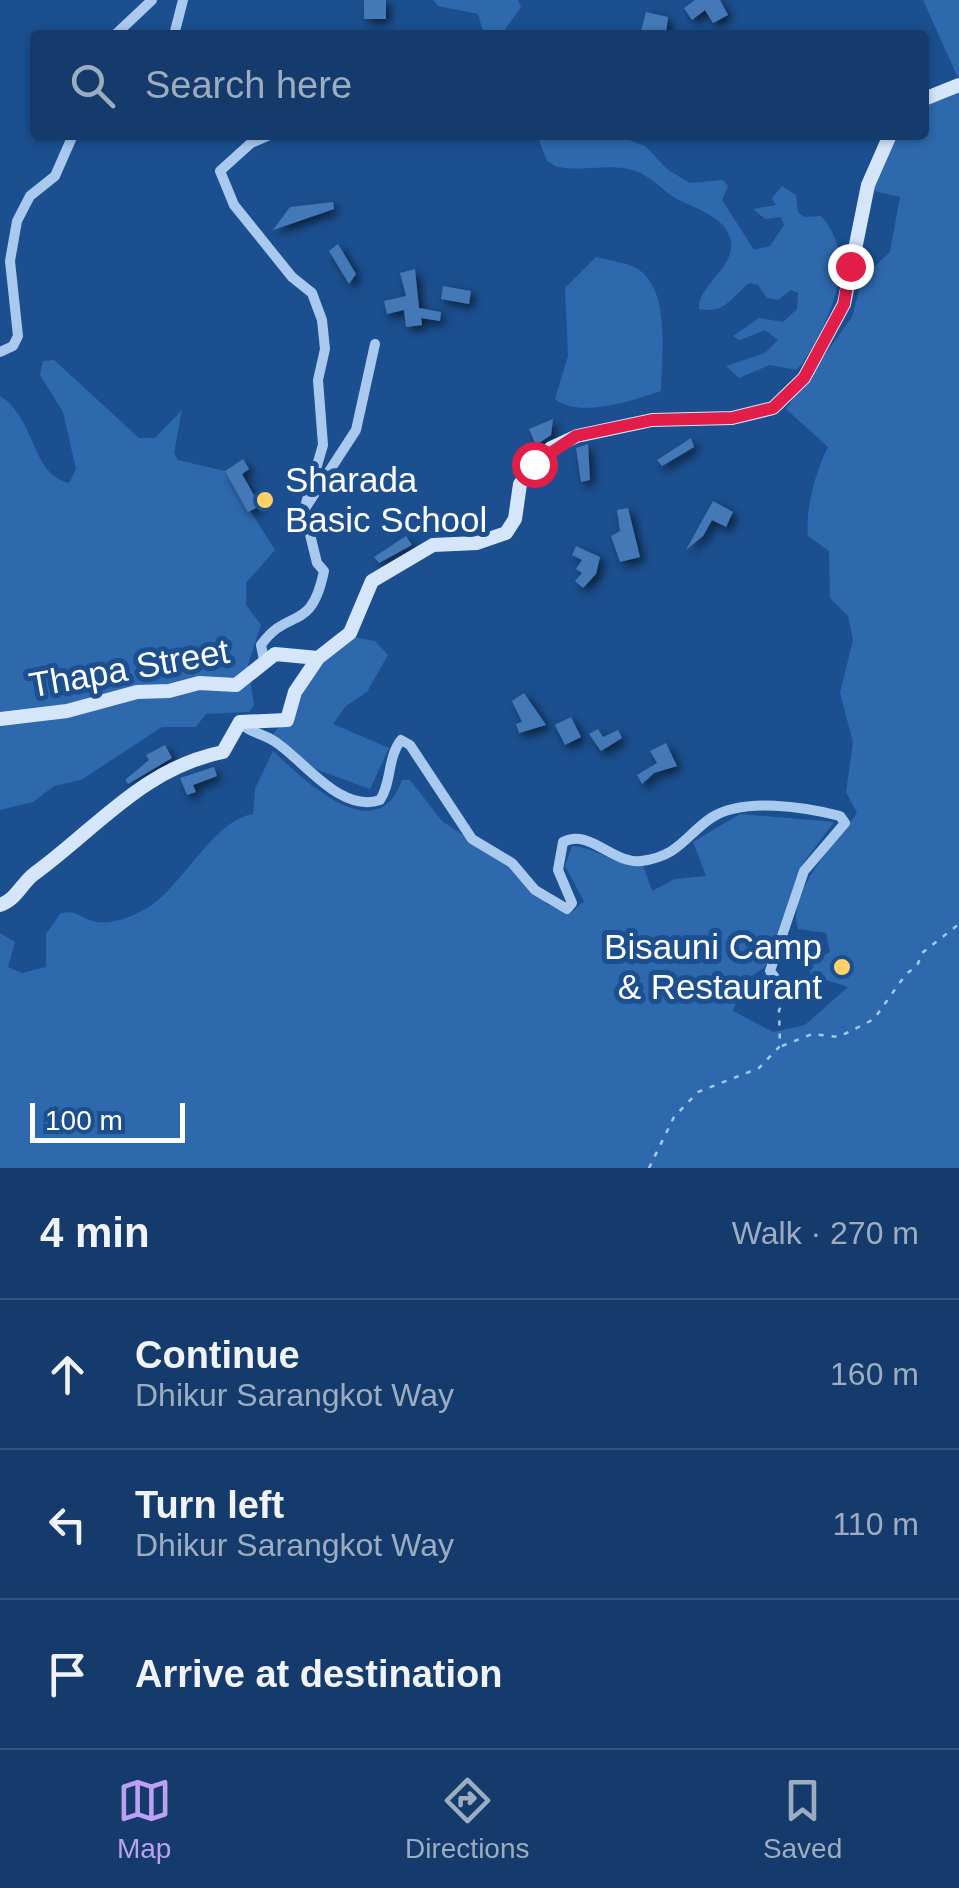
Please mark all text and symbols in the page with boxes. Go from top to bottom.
search box [30,30,929,140]
icon: search [65,58,120,113]
text: Search here [145,64,352,106]
route end [828,244,874,290]
route start [512,442,558,488]
place label: Sharada Basic School [285,460,487,539]
marker: Sharada Basic School [254,489,276,511]
street label: Thapa Street [26,631,232,704]
place label: Bisauni Camp & Restaurant [604,927,822,1006]
marker: Bisauni Camp & Restaurant [831,956,853,978]
scale bar [30,1098,185,1142]
text: 100 m [45,1105,123,1136]
text: 4 min [40,1209,150,1256]
text: Walk · 270 m [732,1215,919,1251]
text: Continue [135,1334,300,1376]
icon: ahead [40,1347,95,1402]
text: 160 m [830,1356,919,1392]
text: Dhikur Sarangkot Way [135,1377,454,1413]
text: Turn left [135,1484,284,1526]
icon: left [40,1497,95,1552]
text: 110 m [832,1506,919,1542]
text: Dhikur Sarangkot Way [135,1527,454,1563]
icon: arrive [40,1647,95,1702]
text: Arrive at destination [135,1653,502,1695]
tab: Map [117,1773,172,1865]
tab: Directions [405,1773,530,1865]
tab: Saved [763,1773,842,1865]

